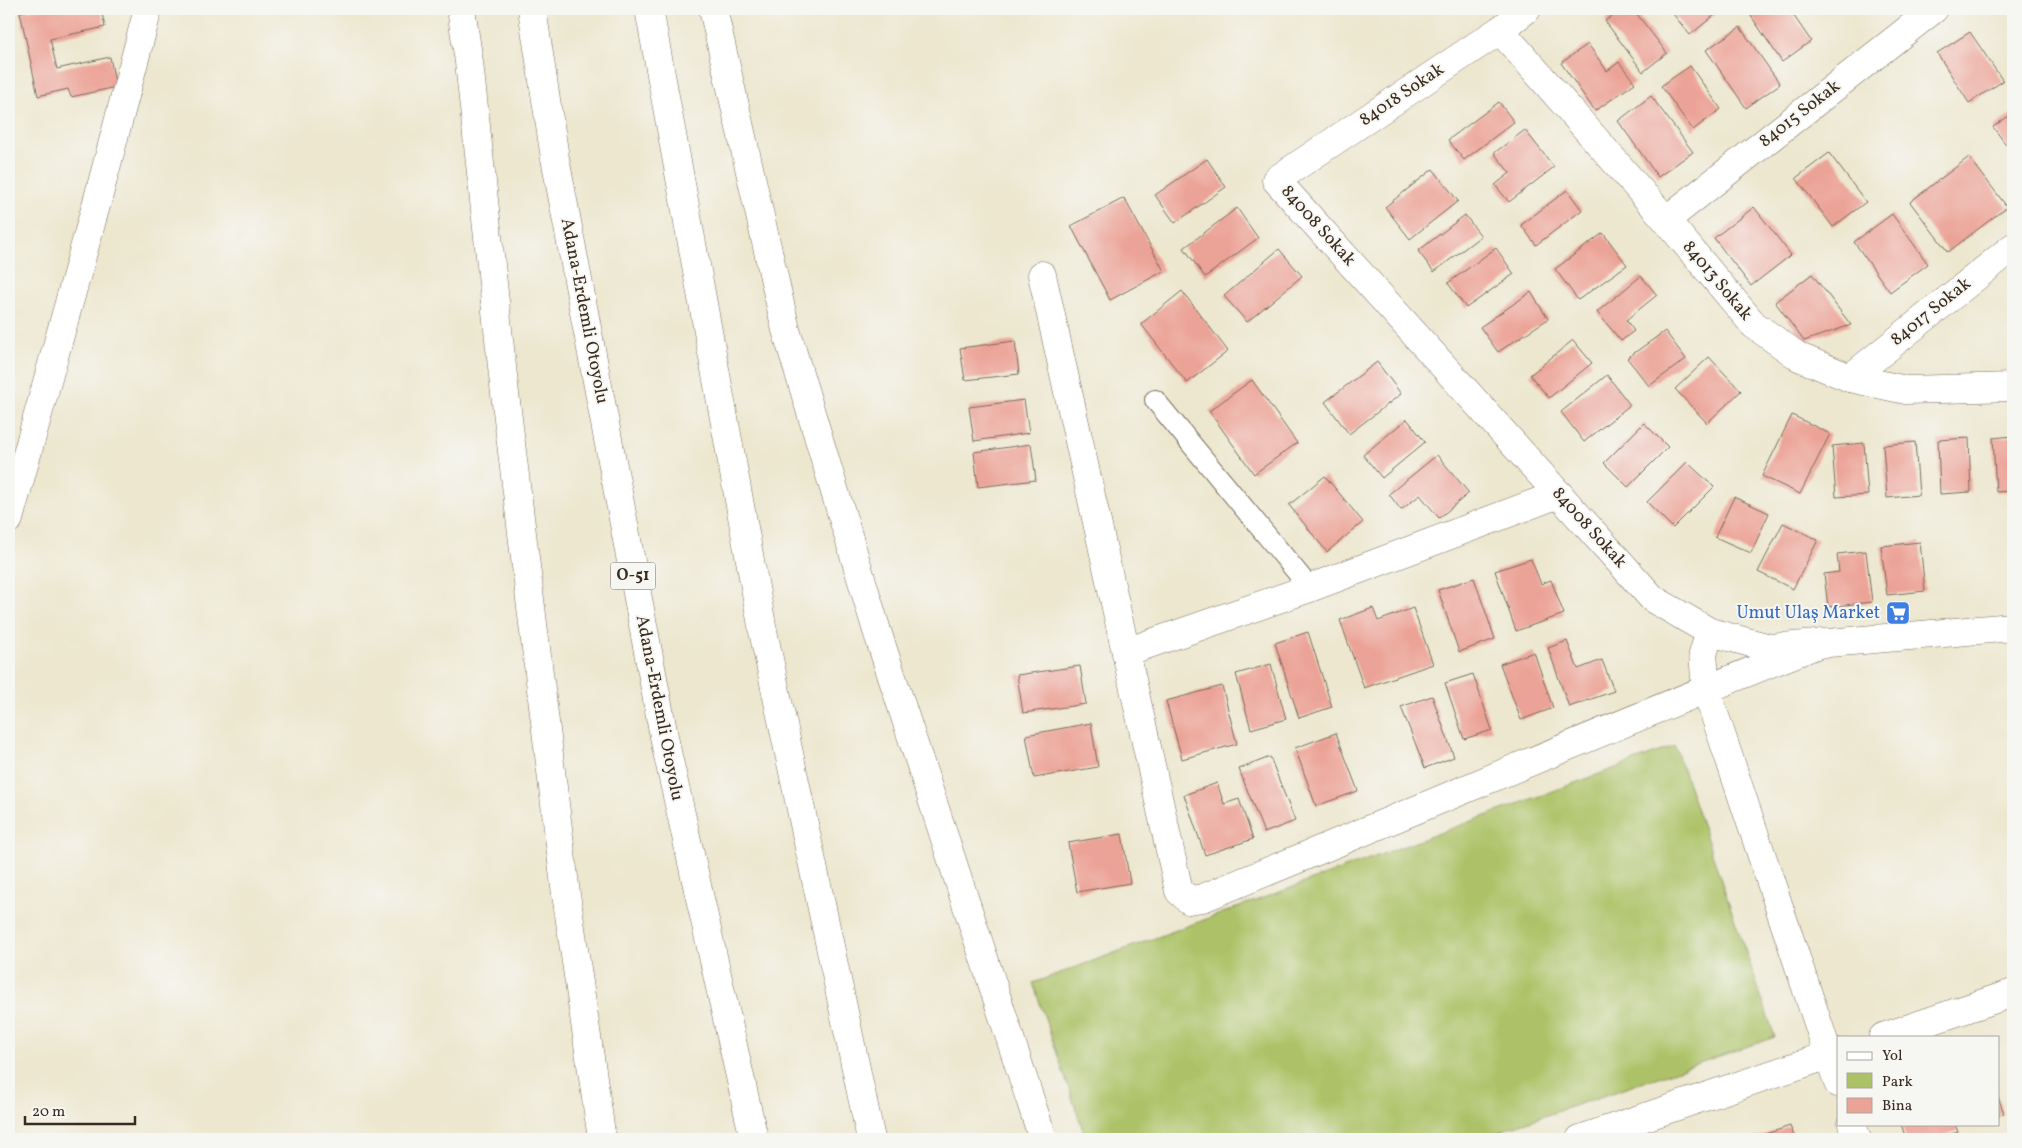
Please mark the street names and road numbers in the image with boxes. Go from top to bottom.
street label: 84018 Sokak [1355,57,1450,133]
street label: 84015 Sokak [1754,74,1846,154]
street label: 84008 Sokak [1275,180,1361,272]
street label: Adana-Erdemli Otoyolu [554,216,614,406]
street label: 84013 Sokak [1676,236,1758,327]
street label: 84017 Sokak [1885,272,1977,352]
street label: 84008 Sokak [1546,482,1632,574]
road number: O-51 [610,562,656,590]
street label: Adana-Erdemli Otoyolu [629,613,689,803]

